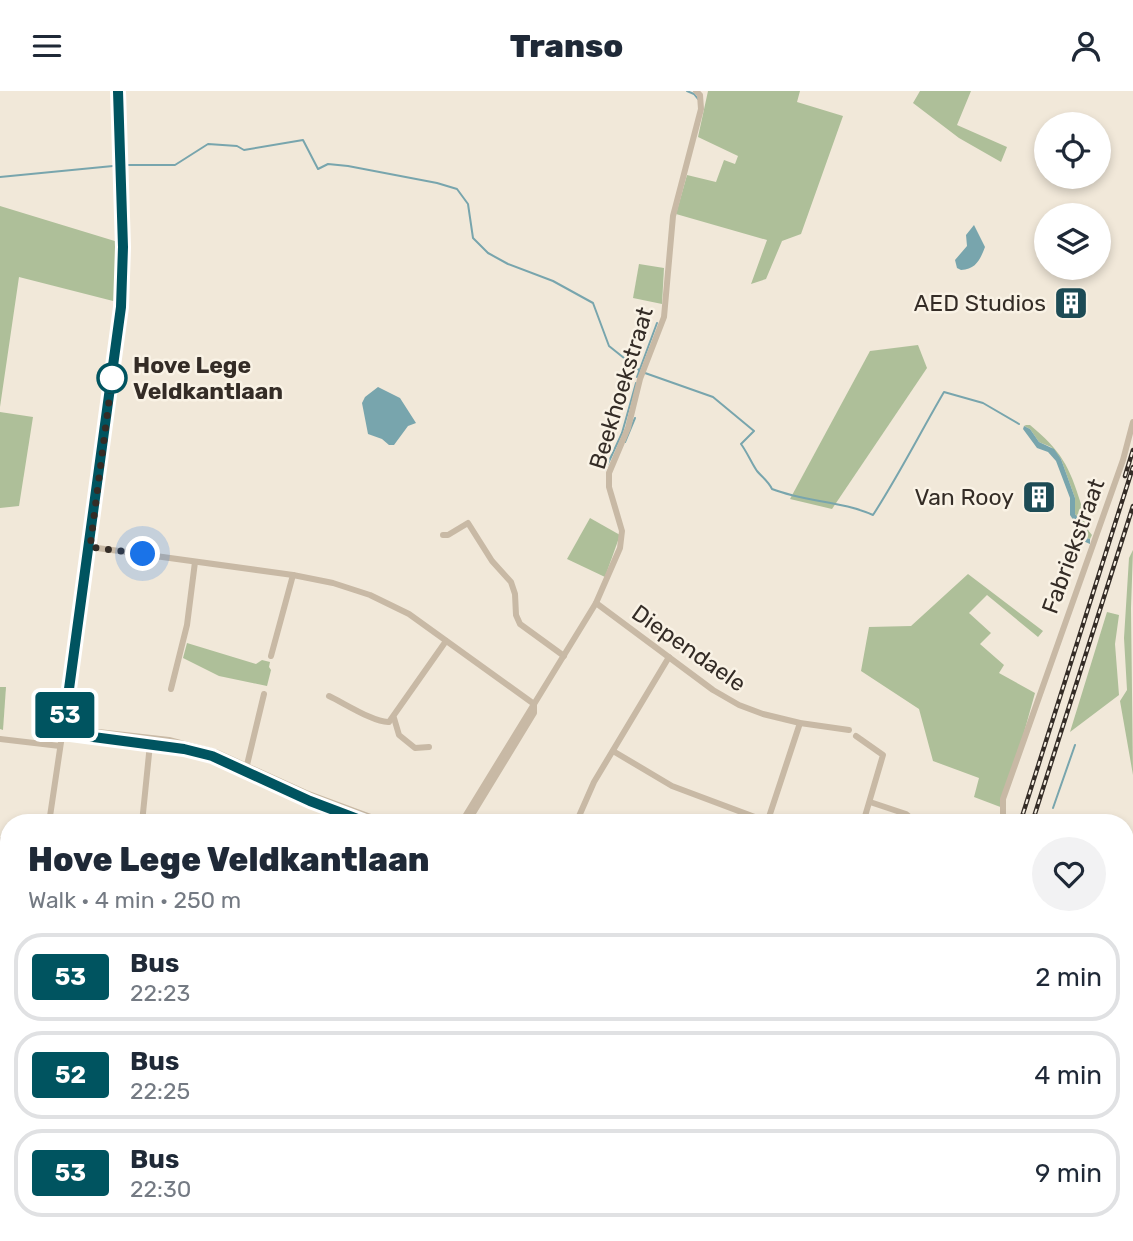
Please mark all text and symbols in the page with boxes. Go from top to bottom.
icon: menu [28,27,66,65]
text: Transo [510,27,623,65]
icon: person [1067,27,1105,65]
map controls [1034,112,1111,280]
button: locate [1034,112,1111,189]
button: layers [1034,203,1111,280]
building icon: AED Studios [1052,284,1090,322]
place label: AED Studios [914,289,1046,317]
street label: Beekhoekstraat [583,303,659,473]
place label: Hove Lege Veldkantlaan [133,351,283,405]
marker: Hove Lege Veldkantlaan [97,363,127,393]
street label: Fabriekstraat [1036,475,1110,617]
building icon: Van Rooy [1020,478,1058,516]
place label: Van Rooy [914,483,1014,511]
your location [125,536,160,571]
street label: Diependaele [627,599,751,697]
line badge: 53 [34,692,96,738]
text: 53 [49,701,81,729]
button: heart [1032,837,1106,911]
text: Hove Lege Veldkantlaan [28,840,430,879]
text: Walk · 4 min · 250 m [28,886,241,914]
text: Bus [130,948,179,979]
text: 2 min [1035,962,1102,993]
text: 53 [55,963,86,991]
text: 22:23 [130,979,190,1007]
text: Bus [130,1046,179,1077]
text: 4 min [1034,1060,1102,1091]
text: 52 [55,1061,86,1089]
text: 22:25 [130,1077,190,1105]
text: Bus [130,1144,179,1175]
text: 9 min [1035,1158,1102,1189]
text: 53 [55,1159,86,1187]
text: 22:30 [130,1175,191,1203]

